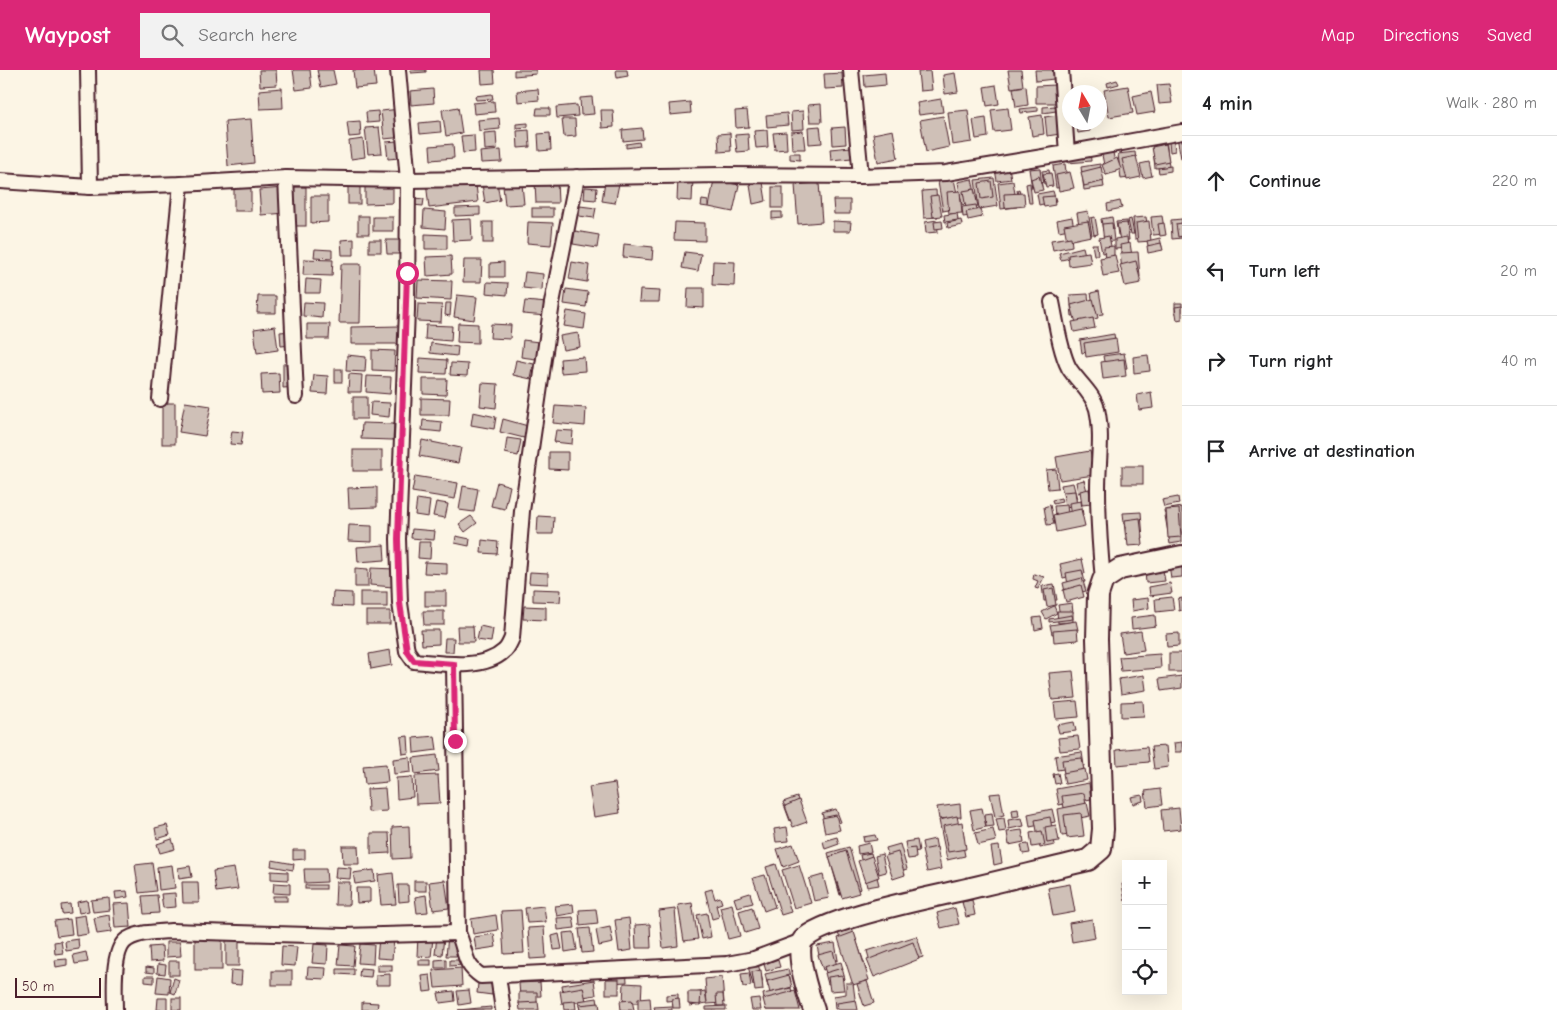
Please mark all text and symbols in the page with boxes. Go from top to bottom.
search box [140,13,490,58]
text: Waypost [25,21,110,49]
icon: search [158,21,186,49]
text: Search here [198,24,297,46]
text: Map [1321,25,1355,46]
text: Directions [1383,25,1459,46]
text: Saved [1487,25,1532,46]
north arrow [1062,85,1107,130]
text: 4 min [1202,91,1253,115]
text: Walk · 280 m [1446,94,1537,112]
icon: ahead [1202,167,1230,195]
text: Continue [1249,170,1321,192]
text: 220 m [1492,172,1537,190]
icon: left [1202,257,1230,285]
text: Turn left [1249,260,1320,282]
route start [396,262,419,285]
text: 20 m [1500,262,1537,280]
icon: right [1202,347,1230,375]
text: Turn right [1249,350,1333,372]
text: 40 m [1501,352,1537,370]
icon: arrive [1202,437,1230,465]
text: Arrive at destination [1249,440,1415,462]
route end [444,730,467,753]
map controls [1122,860,1167,995]
button: + [1122,860,1167,905]
button: − [1122,905,1167,950]
button: locate [1122,950,1167,995]
scale bar [15,975,101,998]
text: 50 m [22,978,54,995]

